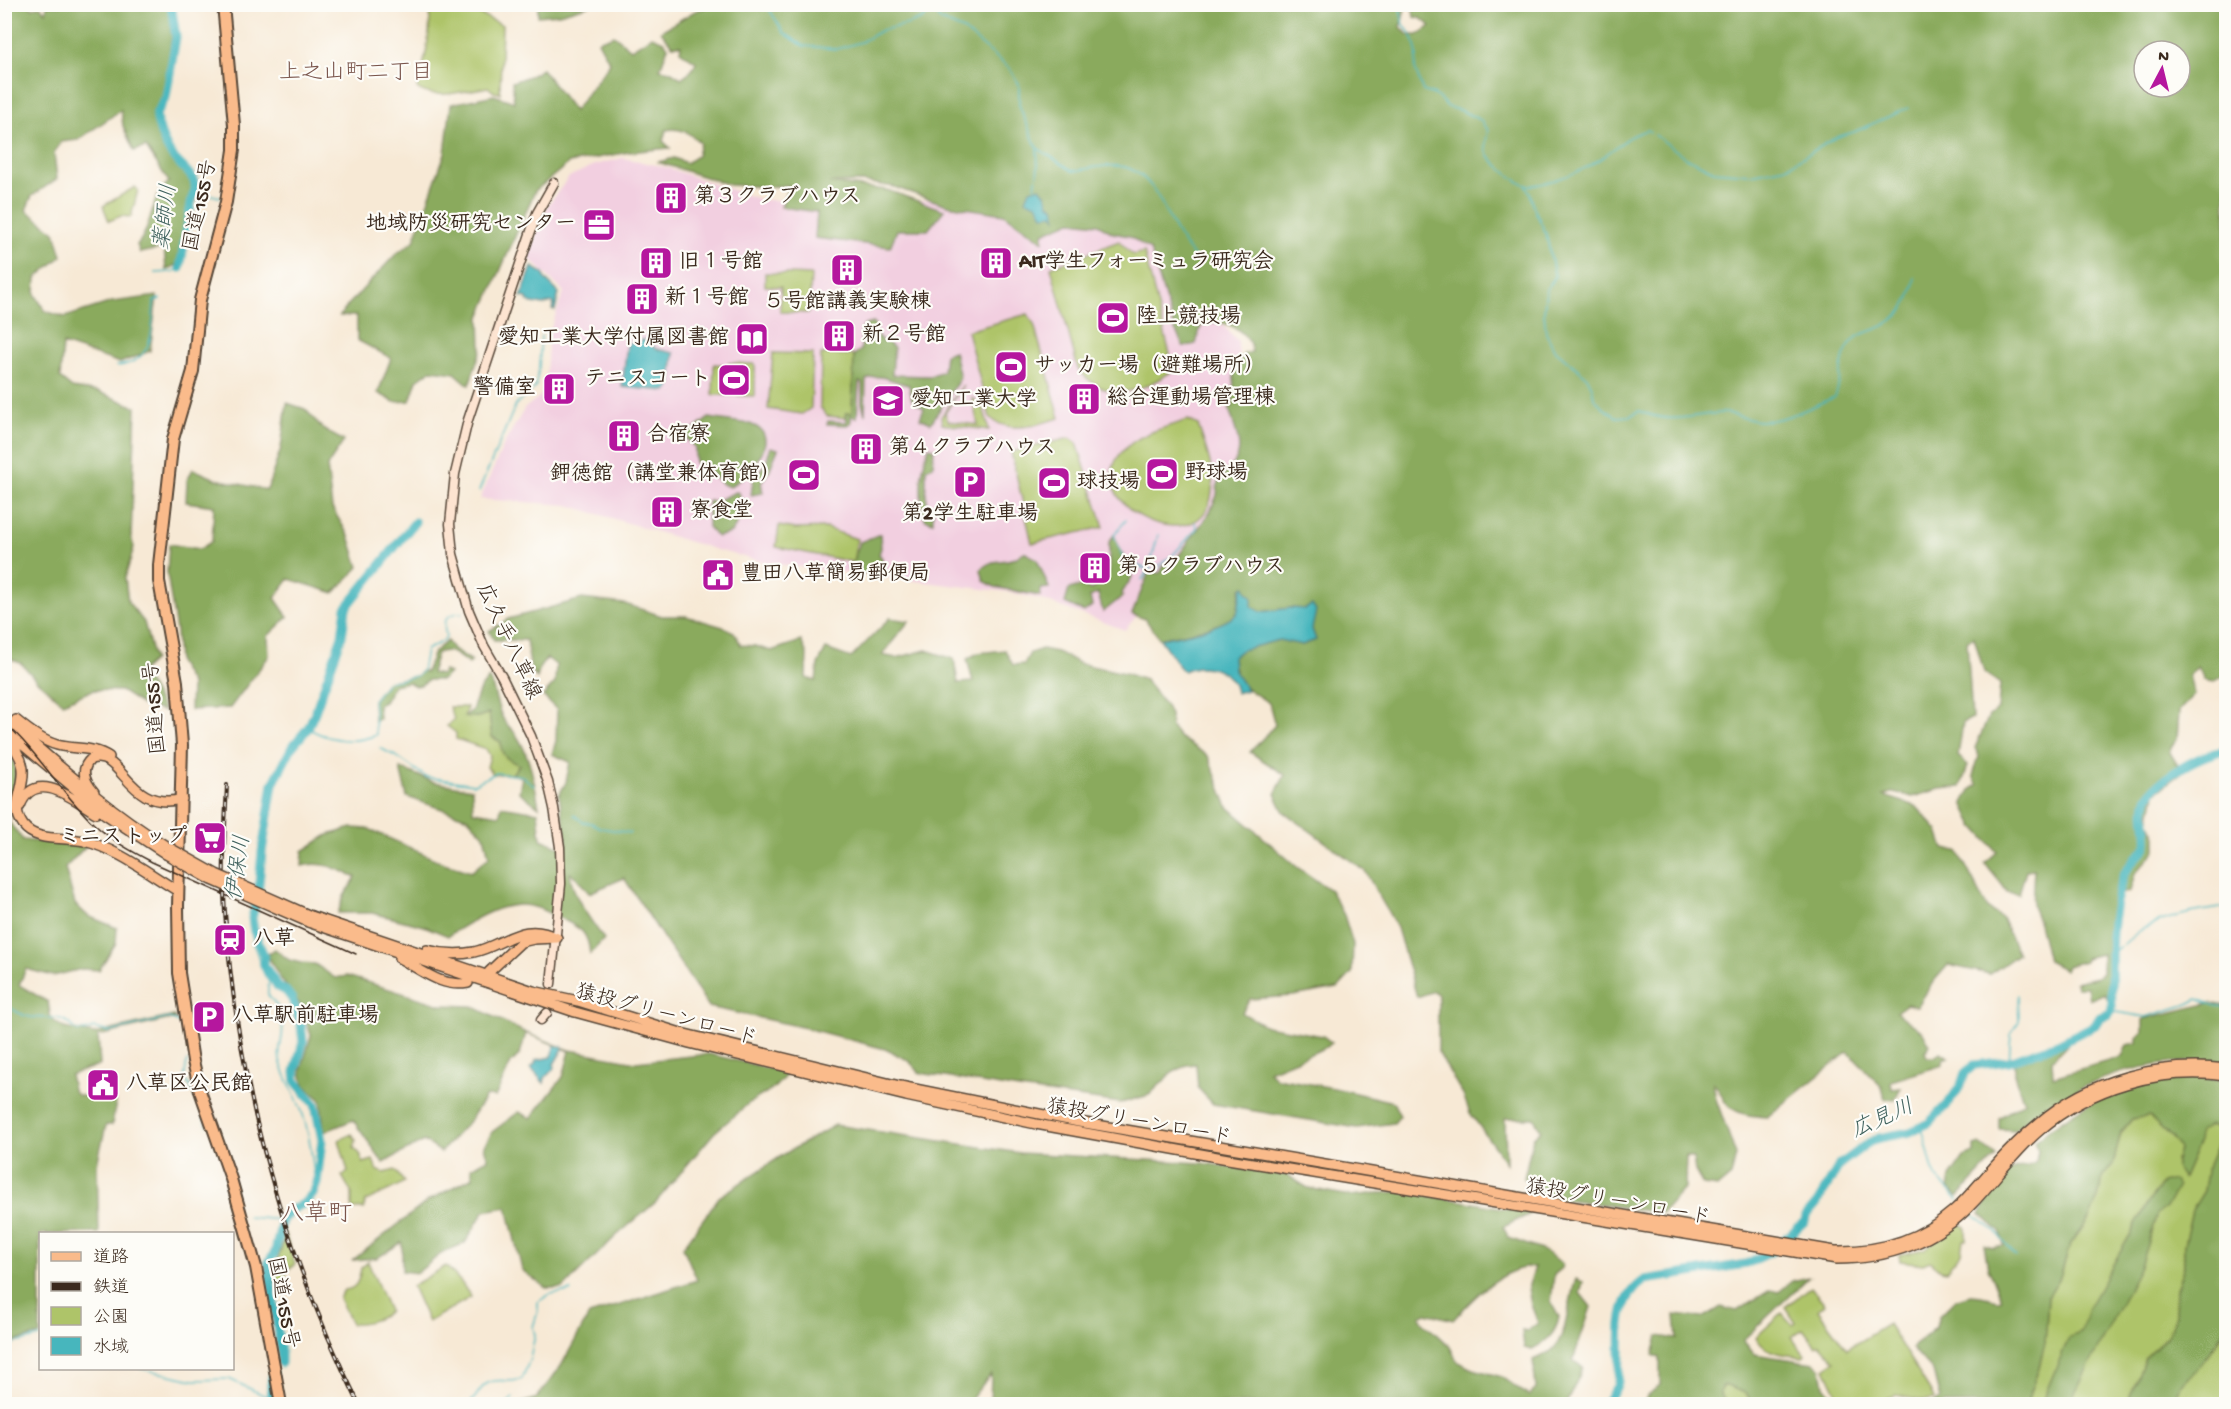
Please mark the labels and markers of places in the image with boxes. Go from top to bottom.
building icon: 第３クラブハウス [653,180,689,216]
place label: 第３クラブハウス [694,184,861,211]
office icon: 地域防災研究センター [581,207,617,243]
place label: 地域防災研究センター [366,211,576,238]
building icon: 旧１号館 [638,245,674,281]
building icon: AIT学生フォーミュラ研究会 [978,245,1014,281]
place label: AIT学生フォーミュラ研究会 [1018,249,1274,276]
place label: 旧１号館 [679,250,763,276]
building icon: ５号館講義実験棟 [829,252,865,288]
building icon: 新１号館 [624,281,660,317]
place label: 新１号館 [665,286,749,312]
place label: ５号館講義実験棟 [763,289,931,316]
sports icon: 陸上競技場 [1095,300,1131,336]
place label: 陸上競技場 [1136,304,1241,331]
building icon: 新２号館 [821,318,857,354]
library icon: 愛知工業大学付属図書館 [734,321,770,357]
place label: 新２号館 [862,323,946,349]
place label: 愛知工業大学付属図書館 [498,325,729,352]
sports icon: サッカー場（避難場所） [993,349,1029,385]
place label: サッカー場（避難場所） [1034,353,1265,380]
sports icon: テニスコート [716,362,752,398]
place label: テニスコート [585,368,711,393]
building icon: 警備室 [541,371,577,407]
place label: 警備室 [473,375,536,402]
building icon: 総合運動場管理棟 [1066,381,1102,417]
school or university icon: 愛知工業大学 [870,383,906,419]
place label: 総合運動場管理棟 [1107,385,1275,412]
place label: 愛知工業大学 [911,387,1037,414]
building icon: 合宿寮 [606,418,642,454]
place label: 合宿寮 [647,422,710,449]
building icon: 第４クラブハウス [848,431,884,467]
place label: 第４クラブハウス [889,435,1056,462]
sports icon: 野球場 [1144,456,1180,492]
sports icon: 鉀徳館（講堂兼体育館） [786,457,822,493]
place label: 野球場 [1185,460,1248,487]
place label: 鉀徳館（講堂兼体育館） [550,461,781,488]
parking icon: 第2学生駐車場 [952,464,988,500]
sports icon: 球技場 [1036,465,1072,501]
place label: 球技場 [1077,469,1140,496]
building icon: 寮食堂 [649,494,685,530]
place label: 寮食堂 [690,498,753,525]
place label: 第2学生駐車場 [902,501,1038,528]
building icon: 第５クラブハウス [1077,550,1113,586]
place label: 第５クラブハウス [1118,554,1285,581]
public building icon: 豊田八草簡易郵便局 [700,557,736,593]
place label: 豊田八草簡易郵便局 [741,561,930,588]
supermarket icon: ミニストップ [192,820,228,856]
place label: ミニストップ [59,825,187,851]
station icon: 八草 [212,922,248,958]
place label: 八草 [253,927,295,953]
parking icon: 八草駅前駐車場 [191,999,227,1035]
place label: 八草駅前駐車場 [232,1003,379,1030]
public building icon: 八草区公民館 [85,1067,121,1103]
place label: 八草区公民館 [126,1072,252,1098]

